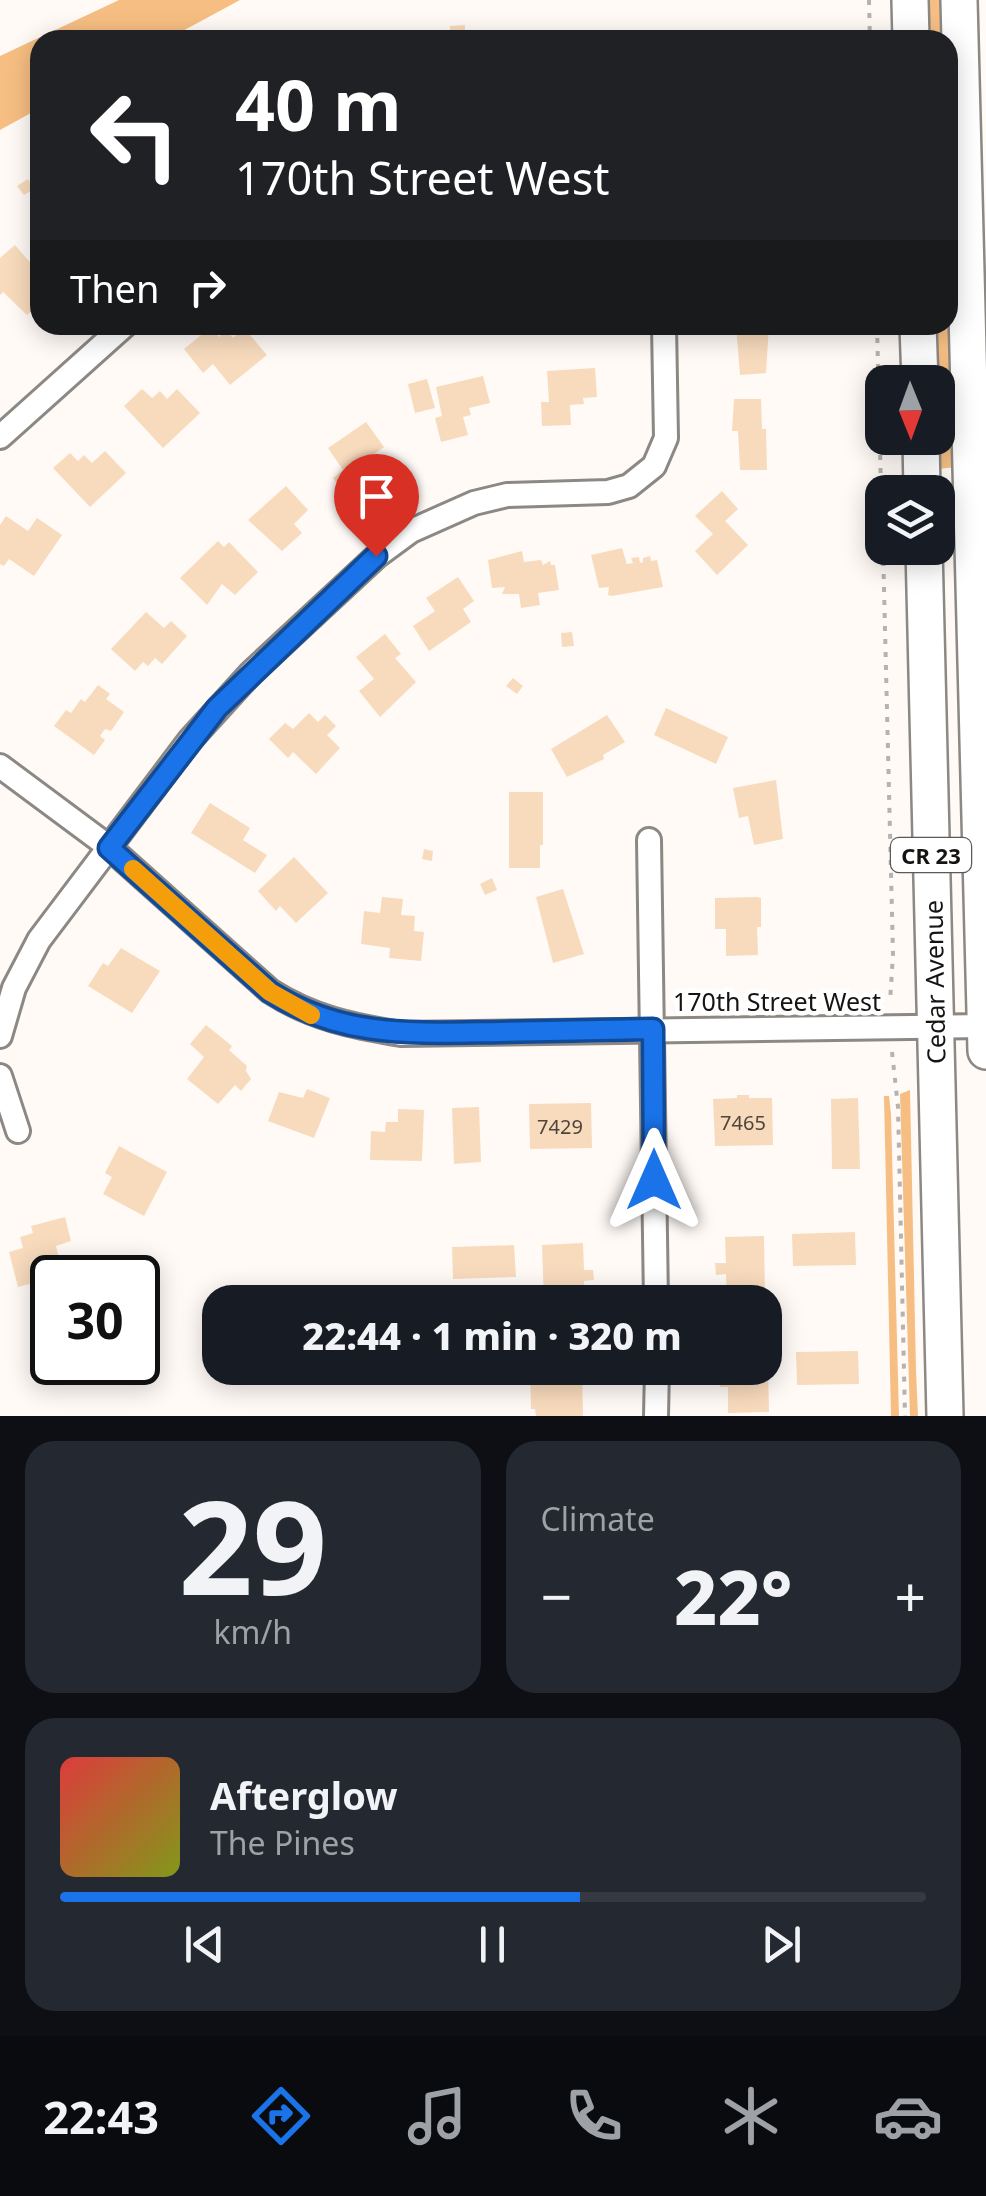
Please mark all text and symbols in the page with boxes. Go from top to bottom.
text: 40 m [235,56,402,152]
icon: left [70,70,200,200]
text: 170th Street West [235,147,609,208]
icon: right [180,260,235,315]
text: Then [70,262,160,314]
north arrow [865,365,955,455]
map controls [865,365,955,565]
pin [334,454,419,557]
icon: arrive [349,469,404,524]
button: layers [865,475,955,565]
road number: CR 23 [891,838,971,872]
street label: Cedar Avenue [916,900,952,1064]
street label: 170th Street West [673,984,881,1018]
house number: 7465 [720,1109,766,1136]
house number: 7429 [537,1113,583,1140]
position arrow [602,1128,706,1232]
speed limit sign: 30 [30,1255,160,1385]
text: 22:44 · 1 min · 320 m [302,1309,682,1361]
text: 29 [178,1456,327,1633]
text: Climate [541,1497,655,1540]
text: 22° [674,1545,792,1647]
text: − [541,1558,572,1633]
text: + [895,1558,926,1633]
text: km/h [213,1610,292,1653]
text: Afterglow [210,1769,398,1821]
text: The Pines [210,1821,355,1864]
icon: previous [177,1917,232,1972]
icon: pause [465,1917,520,1972]
icon: next [754,1917,809,1972]
icon: directions [246,2081,316,2151]
icon: music [402,2081,472,2151]
icon: phone [559,2081,629,2151]
icon: climate [716,2081,786,2151]
icon: car [873,2081,943,2151]
text: 22:43 [43,2086,159,2147]

